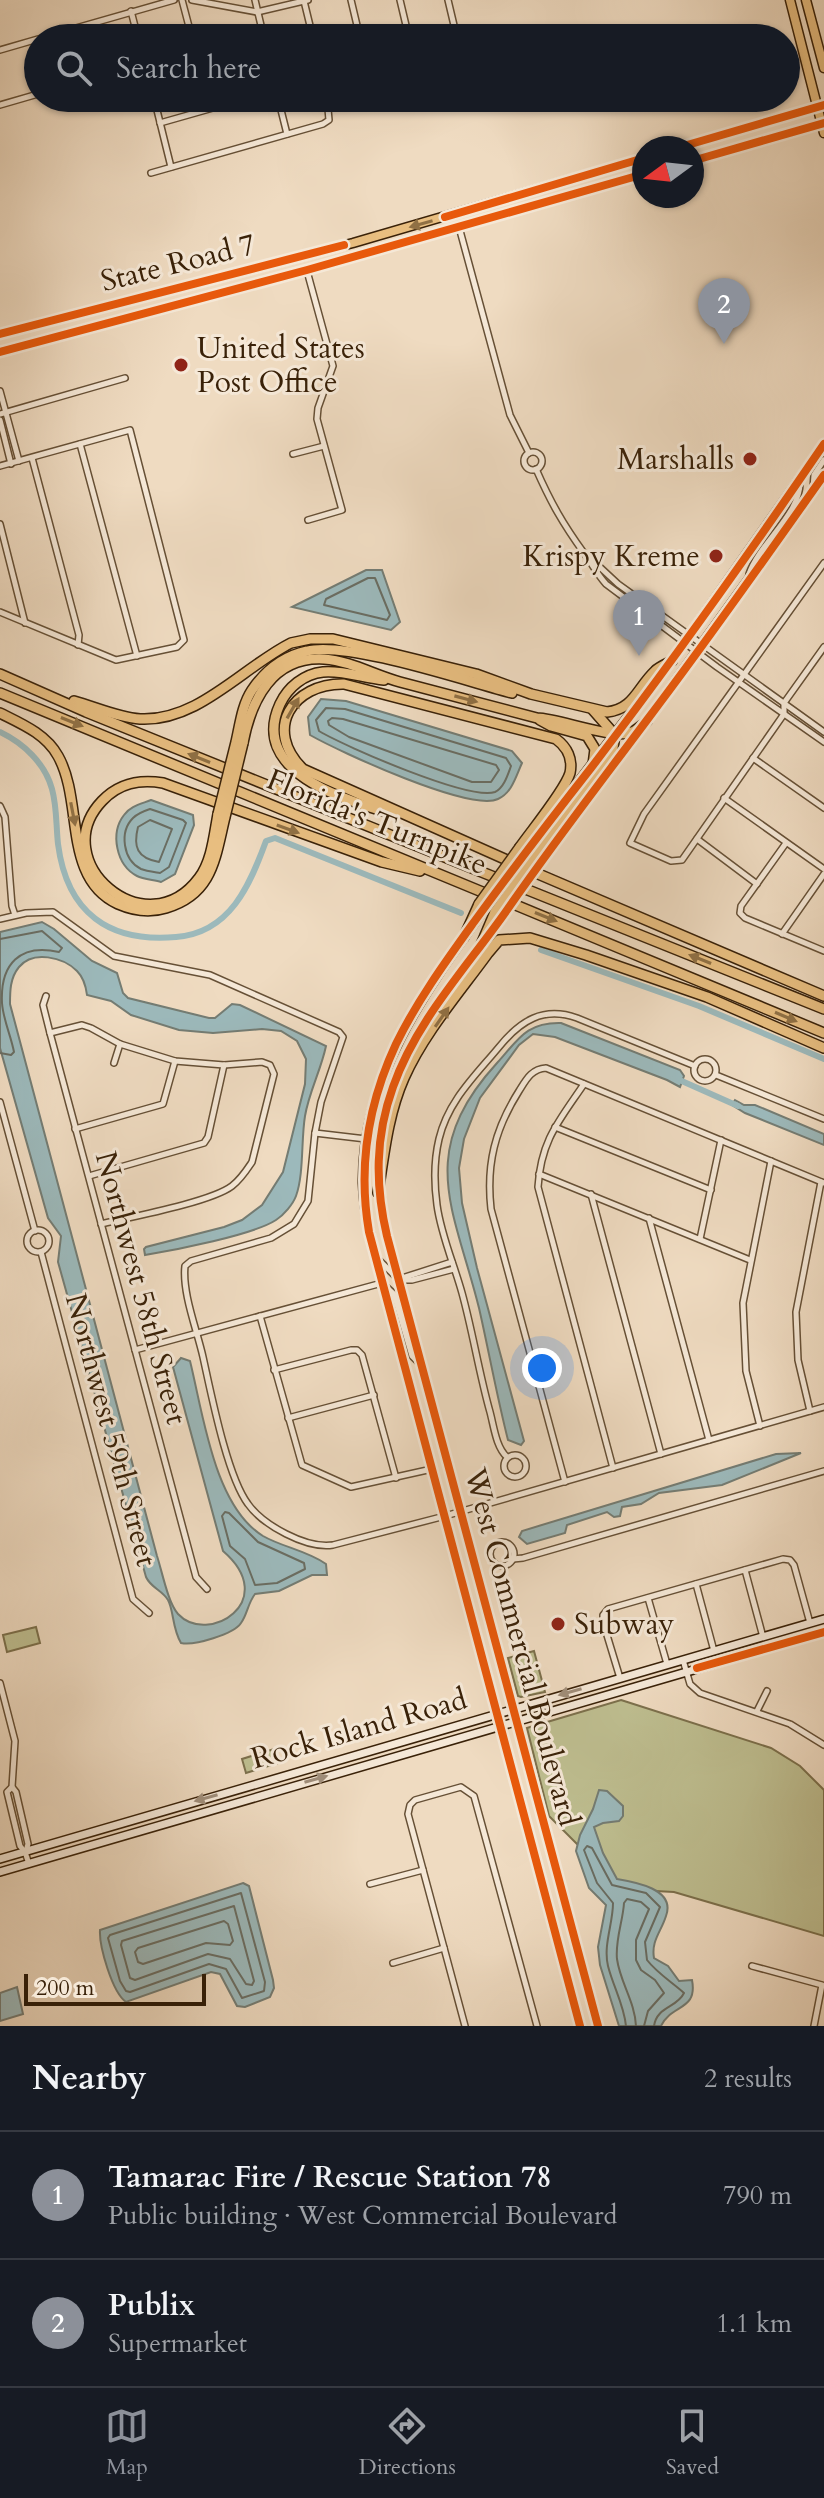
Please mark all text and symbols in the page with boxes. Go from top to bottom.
search box [24,24,800,112]
icon: search [52,46,96,90]
text: Search here [116,48,261,89]
north arrow [632,136,704,208]
one-way arrow [408,218,433,230]
street label: State Road 7 [96,224,260,302]
pin: 2 [698,278,750,344]
place label: United States Post Office [197,328,365,403]
marker: United States Post Office [172,356,190,374]
place label: Marshalls [617,439,734,480]
marker: Marshalls [741,450,759,468]
place label: Krispy Kreme [523,536,700,577]
marker: Krispy Kreme [707,547,725,565]
pin: 1 [613,590,665,656]
one-way arrow [453,694,478,706]
one-way arrow [286,697,300,719]
one-way arrow [60,716,84,729]
one-way arrow [187,751,211,764]
street label: Florida's Turnpike [261,759,493,885]
one-way arrow [67,802,79,827]
one-way arrow [276,823,300,835]
one-way arrow [534,911,557,924]
one-way arrow [688,952,712,965]
one-way arrow [434,1007,449,1028]
one-way arrow [774,1010,798,1023]
street label: Northwest 58th Street [85,1147,197,1429]
street label: Northwest 59th Street [55,1289,167,1571]
your location [522,1348,562,1388]
street label: West Commercial Boulevard [454,1463,590,1831]
place label: Subway [574,1604,675,1645]
marker: Subway [549,1615,567,1633]
street label: Rock Island Road [246,1679,472,1779]
one-way arrow [558,1687,583,1699]
one-way arrow [304,1772,328,1785]
one-way arrow [194,1792,218,1805]
scale bar [24,1970,206,2006]
text: 200 m [36,1973,94,2003]
text: Nearby [32,2055,147,2101]
text: 2 results [704,2061,792,2096]
text: Tamarac Fire / Rescue Station 78 [108,2157,552,2198]
text: 1 [51,2178,65,2213]
text: 790 m [723,2178,792,2213]
text: Public building · West Commercial Boulevard [108,2198,617,2233]
text: Publix [108,2285,195,2326]
text: 2 [51,2306,65,2341]
text: 1.1 km [716,2306,792,2341]
text: Supermarket [108,2326,247,2361]
tab: Map [105,2404,149,2482]
tab: Directions [359,2404,456,2482]
tab: Saved [666,2404,719,2482]

